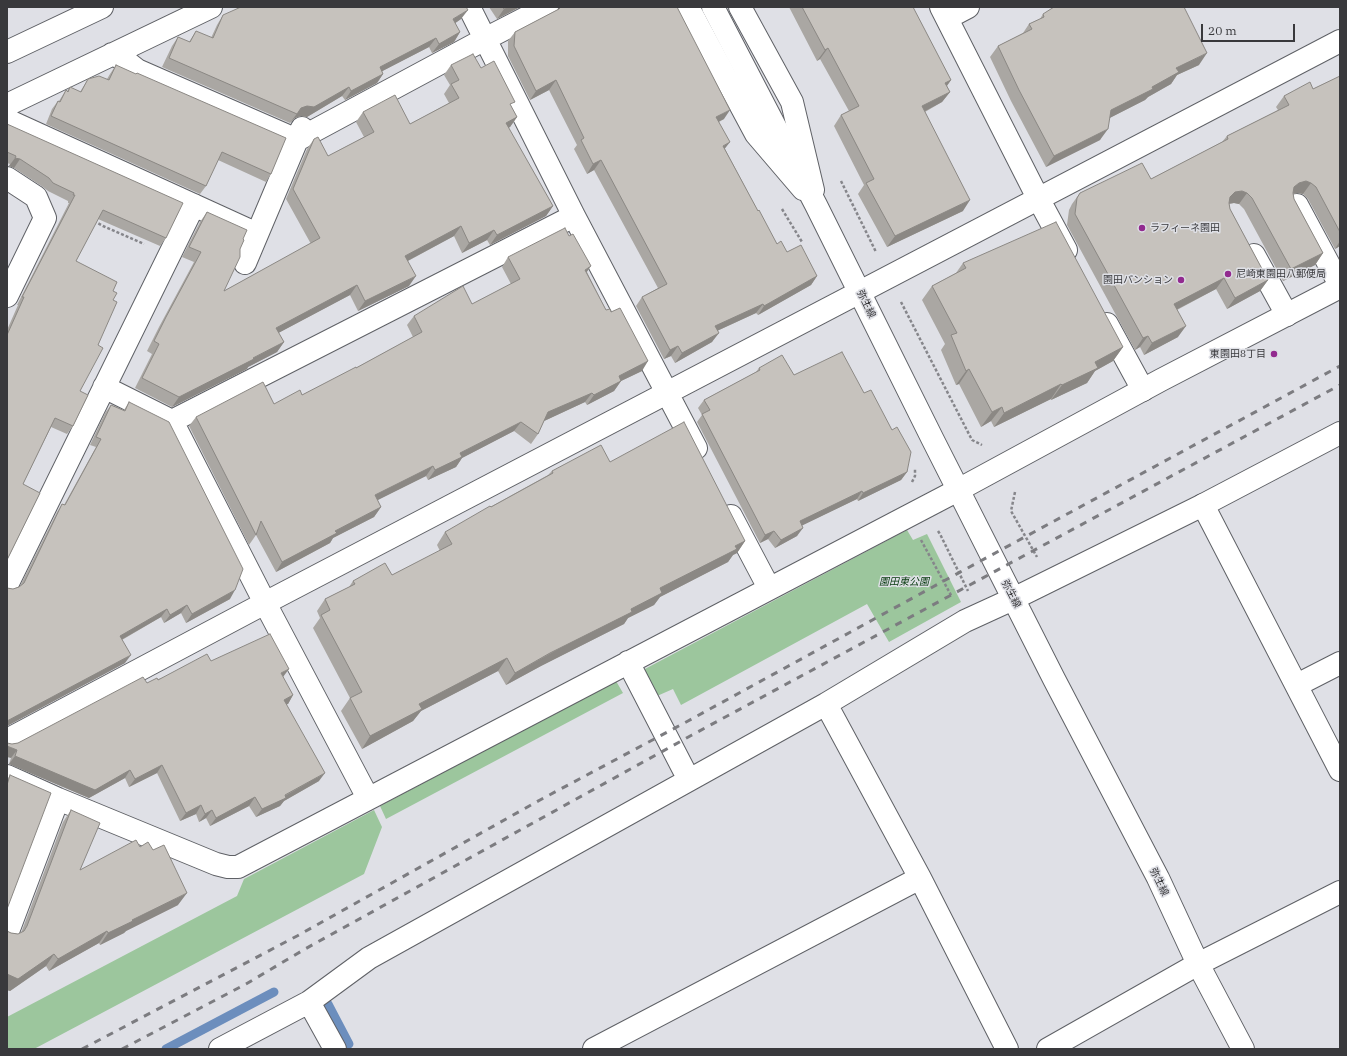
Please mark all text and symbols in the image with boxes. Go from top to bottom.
scale bar [1203,16,1297,42]
text: 20 m [1208,23,1237,38]
place label: ラフィーネ園田 [1150,222,1220,234]
marker: ラフィーネ園田 [1137,223,1147,233]
place label: 尼崎東園田八郵便局 [1236,268,1326,280]
marker: 尼崎東園田八郵便局 [1223,269,1233,279]
place label: 園田パンション [1103,274,1173,286]
marker: 園田パンション [1176,275,1186,285]
street label: 弥生線 [854,288,878,320]
place label: 東園田8丁目 [1210,348,1266,360]
marker: 東園田8丁目 [1269,349,1279,359]
park label: 園田東公園 [879,576,929,588]
street label: 弥生線 [999,578,1023,610]
street label: 弥生線 [1147,866,1171,898]

